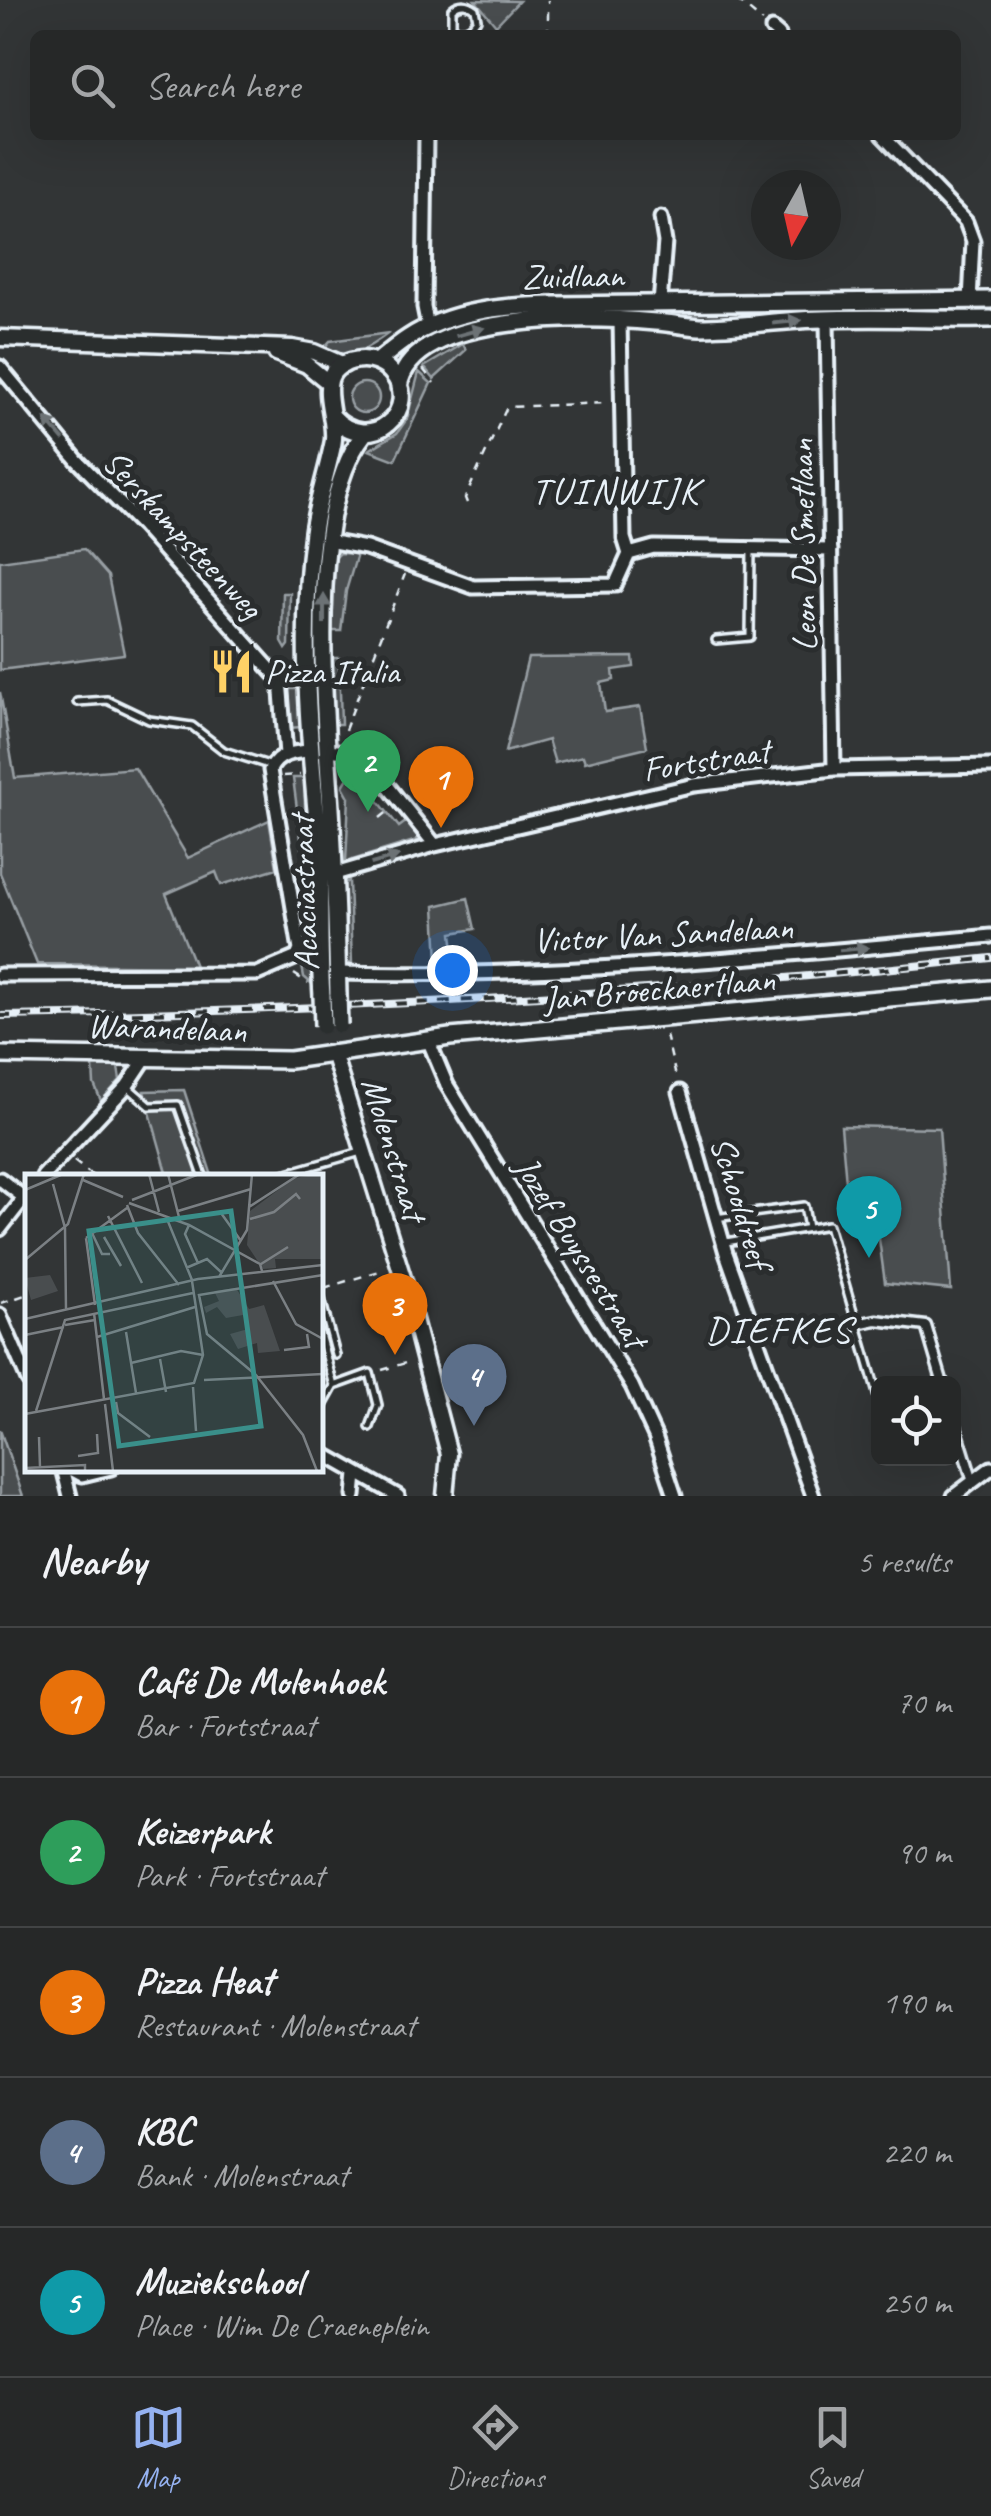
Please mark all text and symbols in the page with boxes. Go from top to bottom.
search box [30,30,961,140]
icon: search [65,58,120,113]
text: Search here [145,62,300,109]
north arrow [751,170,841,260]
street label: Zuidlaan [522,253,627,299]
one-way arrow [771,314,803,330]
one-way arrow [455,323,486,339]
one-way arrow [43,417,65,442]
street label: Leon De Smetlaan [779,438,827,652]
street label: Serskampsteenweg [93,440,274,629]
district label: TUINWIJK [531,467,705,514]
one-way arrow [316,593,332,625]
restaurant icon: Pizza Italia [208,647,256,695]
place label: Pizza Italia [265,649,401,694]
street label: Fortstraat [639,727,777,792]
pin: 2 [336,730,400,812]
pin: 1 [408,746,474,828]
street label: Acaciastraat [279,810,329,971]
one-way arrow [370,852,400,867]
street label: Victor Van Sandelaan [532,905,794,963]
one-way arrow [838,940,870,956]
your location [427,945,478,996]
street label: Jan Broeckaertlaan [539,956,777,1022]
street label: Warandelaan [87,1003,247,1053]
street label: Molenstraat [351,1072,438,1231]
street label: Schooldreef [700,1131,784,1280]
street label: Jozef Buyssestraat [503,1146,660,1360]
inset map [25,1174,322,1471]
pin: 5 [836,1176,902,1258]
pin: 3 [362,1272,428,1355]
district label: DIEFKES [705,1306,858,1353]
pin: 4 [442,1344,506,1426]
map controls [871,1376,961,1466]
button: locate [871,1376,961,1466]
text: Nearby [40,1535,146,1588]
text: 5 results [857,1541,951,1582]
text: Café De Molenhoek [135,1658,384,1705]
text: 1 [65,1682,80,1723]
text: 70 m [897,1682,951,1723]
text: Bar · Fortstraat [135,1705,315,1746]
text: Keizerpark [135,1808,270,1855]
text: 2 [65,1832,80,1873]
text: 90 m [897,1832,951,1873]
text: Park · Fortstraat [135,1855,324,1896]
text: Pizza Heat [135,1958,273,2005]
text: 3 [65,1982,80,2023]
text: 190 m [882,1982,951,2023]
text: Restaurant · Molenstraat [135,2005,416,2046]
text: KBC [135,2108,193,2155]
text: 4 [65,2132,80,2173]
text: 220 m [882,2132,951,2173]
text: Bank · Molenstraat [135,2155,348,2196]
text: Muziekschool [135,2258,303,2305]
text: 5 [66,2282,79,2323]
text: 250 m [882,2282,951,2323]
text: Place · Wim De Craeneplein [135,2305,429,2346]
tab: Map [131,2400,186,2495]
tab: Directions [447,2400,544,2495]
tab: Saved [805,2400,860,2495]

